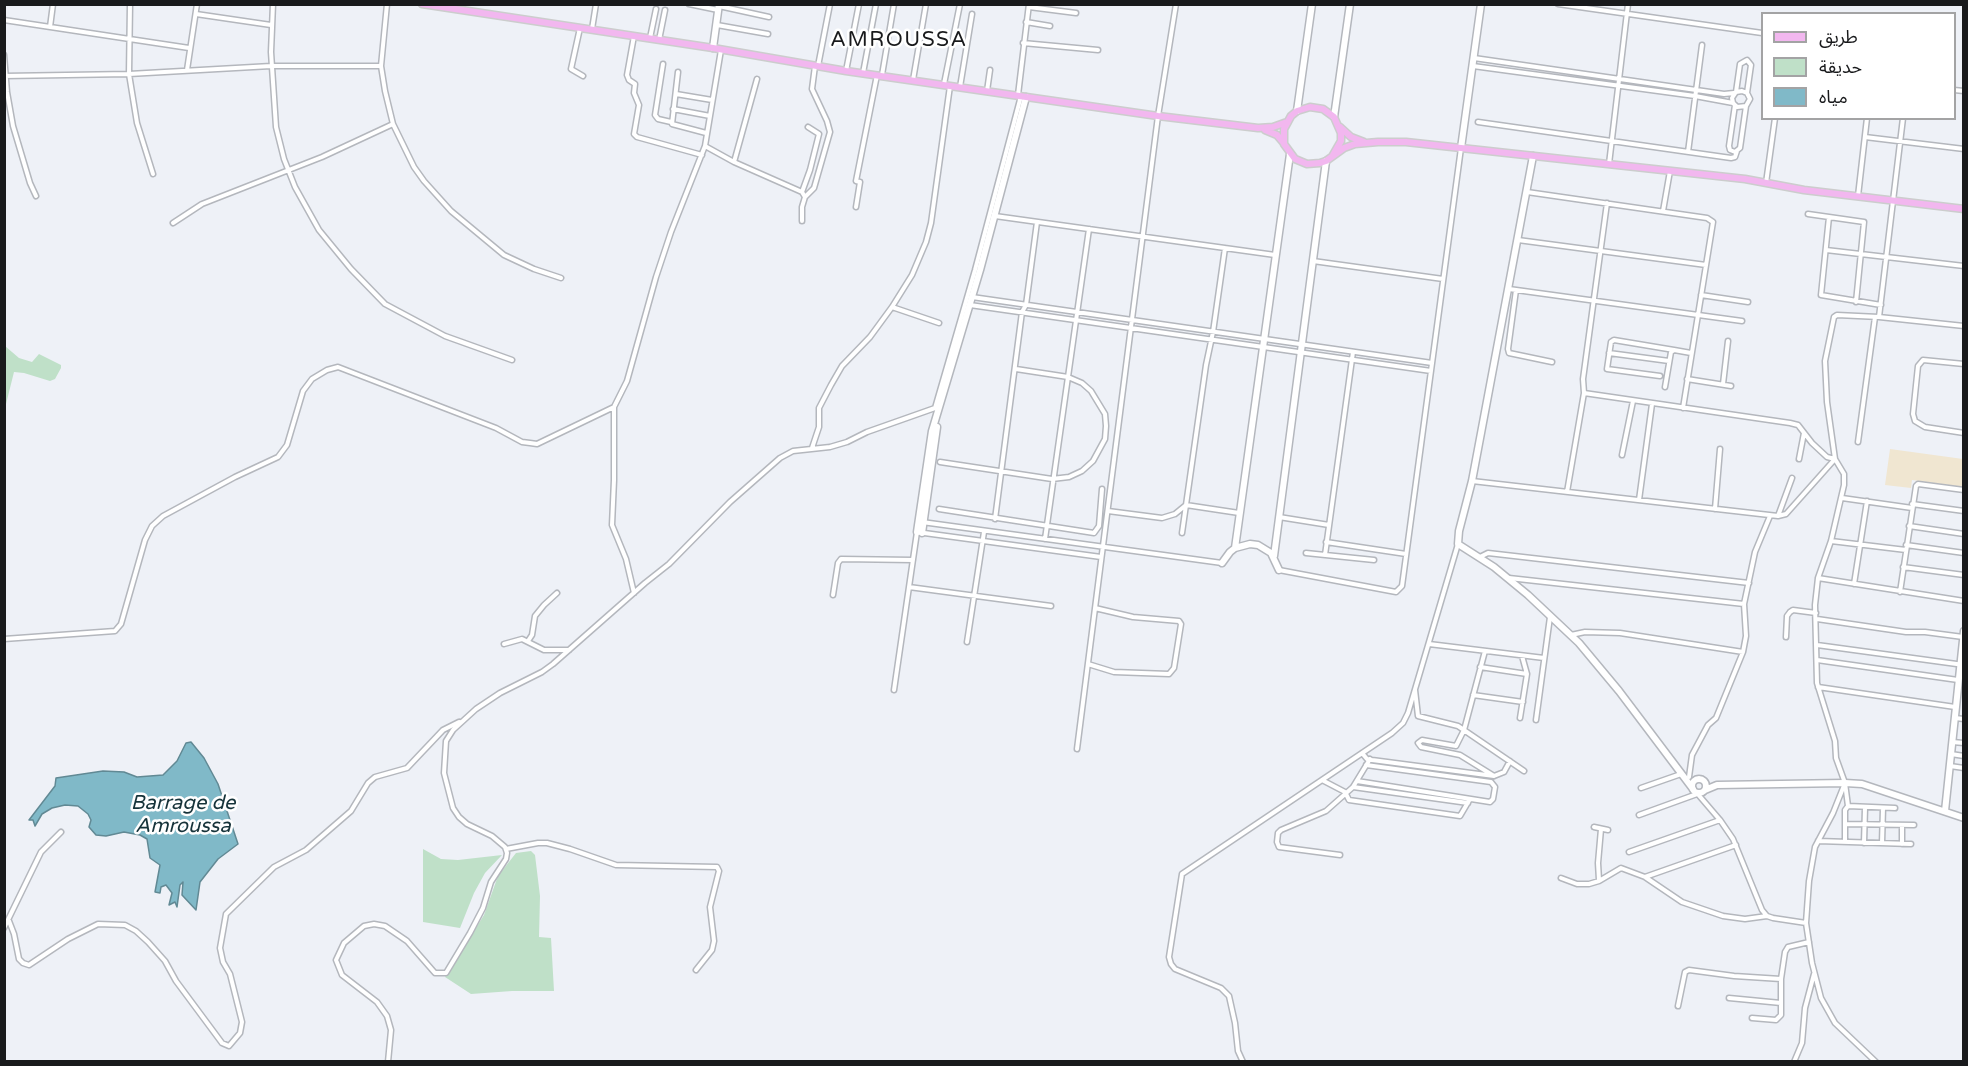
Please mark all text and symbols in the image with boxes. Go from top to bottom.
legend [1761,12,1956,120]
text: طريق [1819,26,1858,48]
district label: AMROUSSA [830,27,968,53]
text: حديقة [1819,56,1862,78]
text: مياه [1819,86,1848,108]
water label: Barrage de Amroussa [131,792,235,839]

